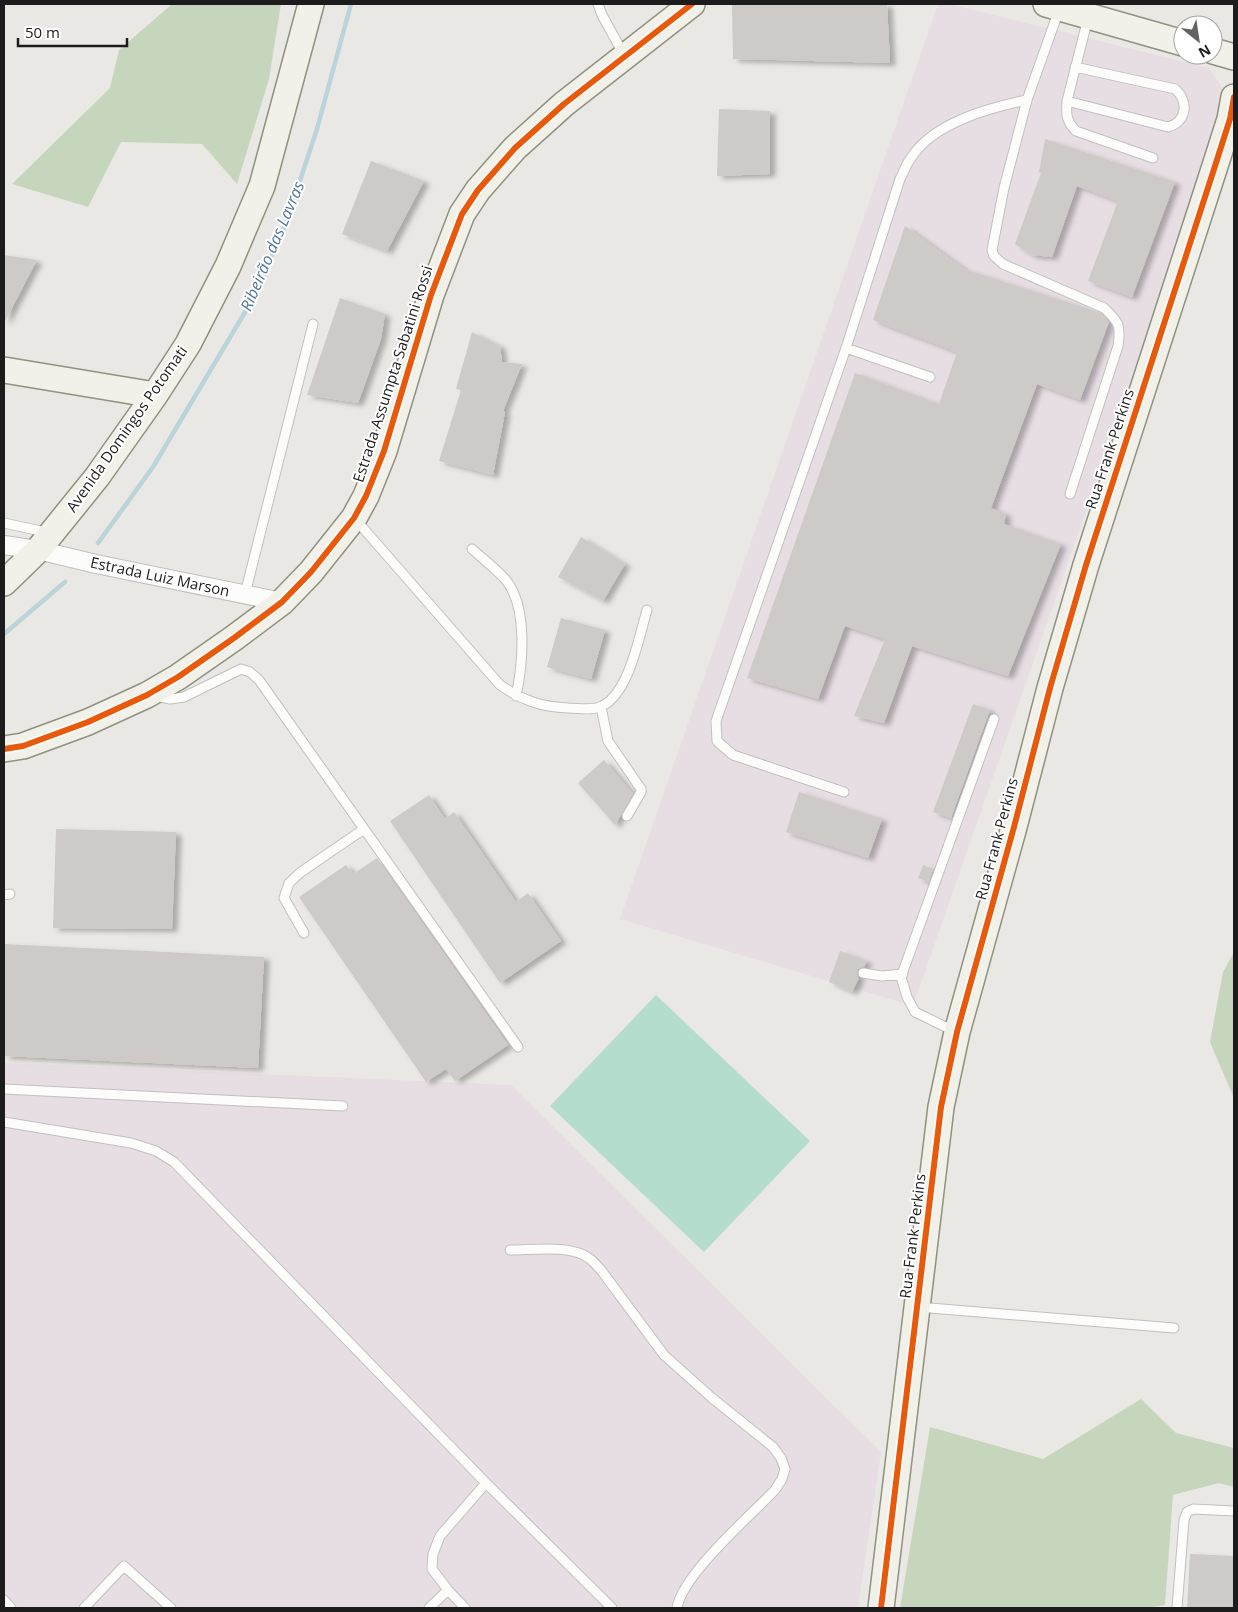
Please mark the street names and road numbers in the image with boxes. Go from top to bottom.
street label: Estrada Assumpta Sabatini Rossi [347,263,437,485]
street label: Avenida Domingos Potomati [61,341,191,515]
street label: Rua Frank Perkins [1080,386,1138,511]
street label: Estrada Luiz Marson [89,552,232,601]
street label: Rua Frank Perkins [970,776,1022,902]
street label: Rua Frank Perkins [894,1172,930,1299]

